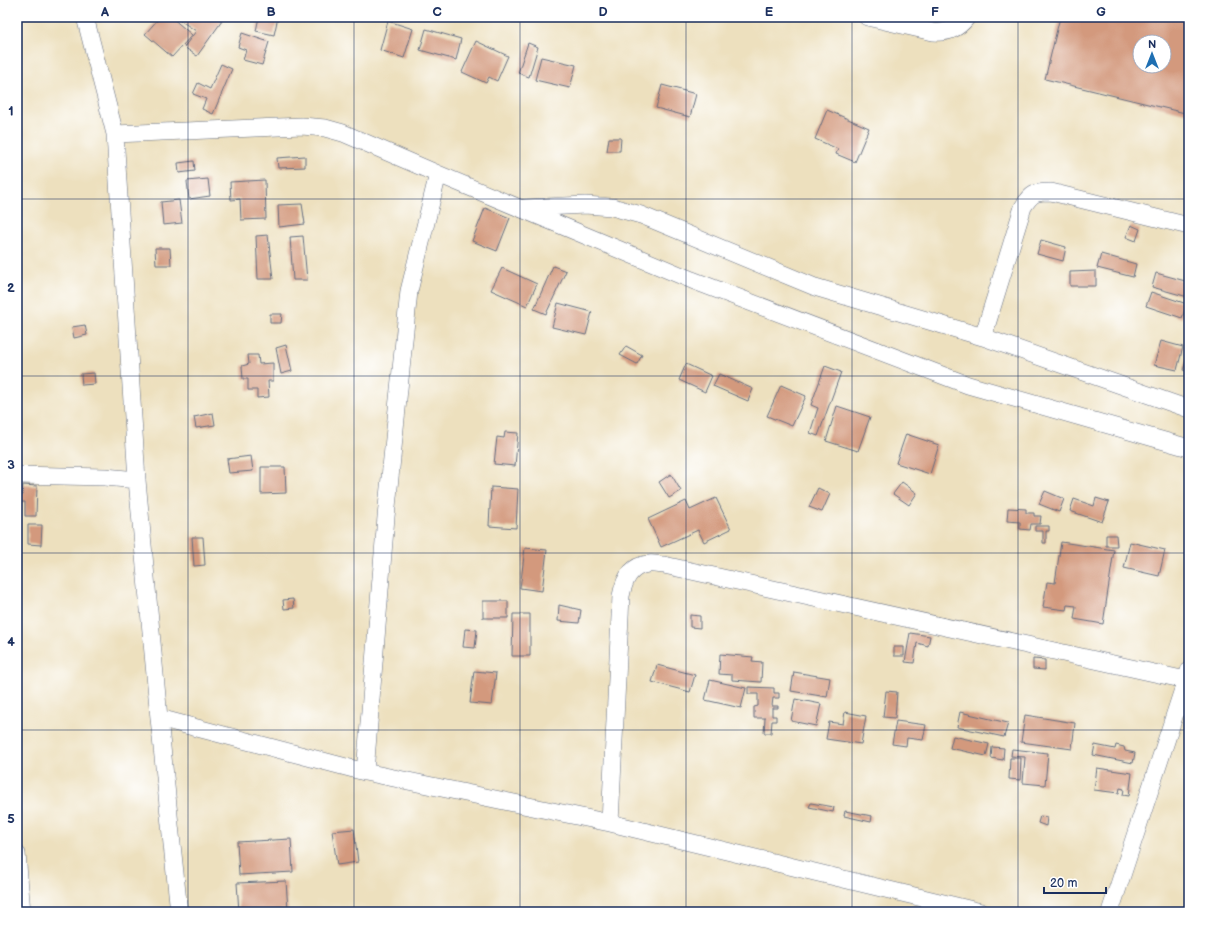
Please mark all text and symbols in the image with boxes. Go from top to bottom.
text: A [100,4,109,20]
text: B [266,4,276,20]
text: C [432,4,442,20]
text: D [598,4,608,20]
text: E [765,4,774,20]
text: F [931,4,939,20]
text: G [1096,4,1106,20]
north arrow [1132,34,1172,74]
text: N [1148,38,1156,51]
text: 1 [8,103,14,119]
text: 2 [7,280,15,296]
text: 3 [7,457,15,473]
text: 4 [7,634,15,650]
text: 5 [7,811,15,827]
scale bar [1044,869,1106,895]
text: 20 m [1050,876,1077,891]

